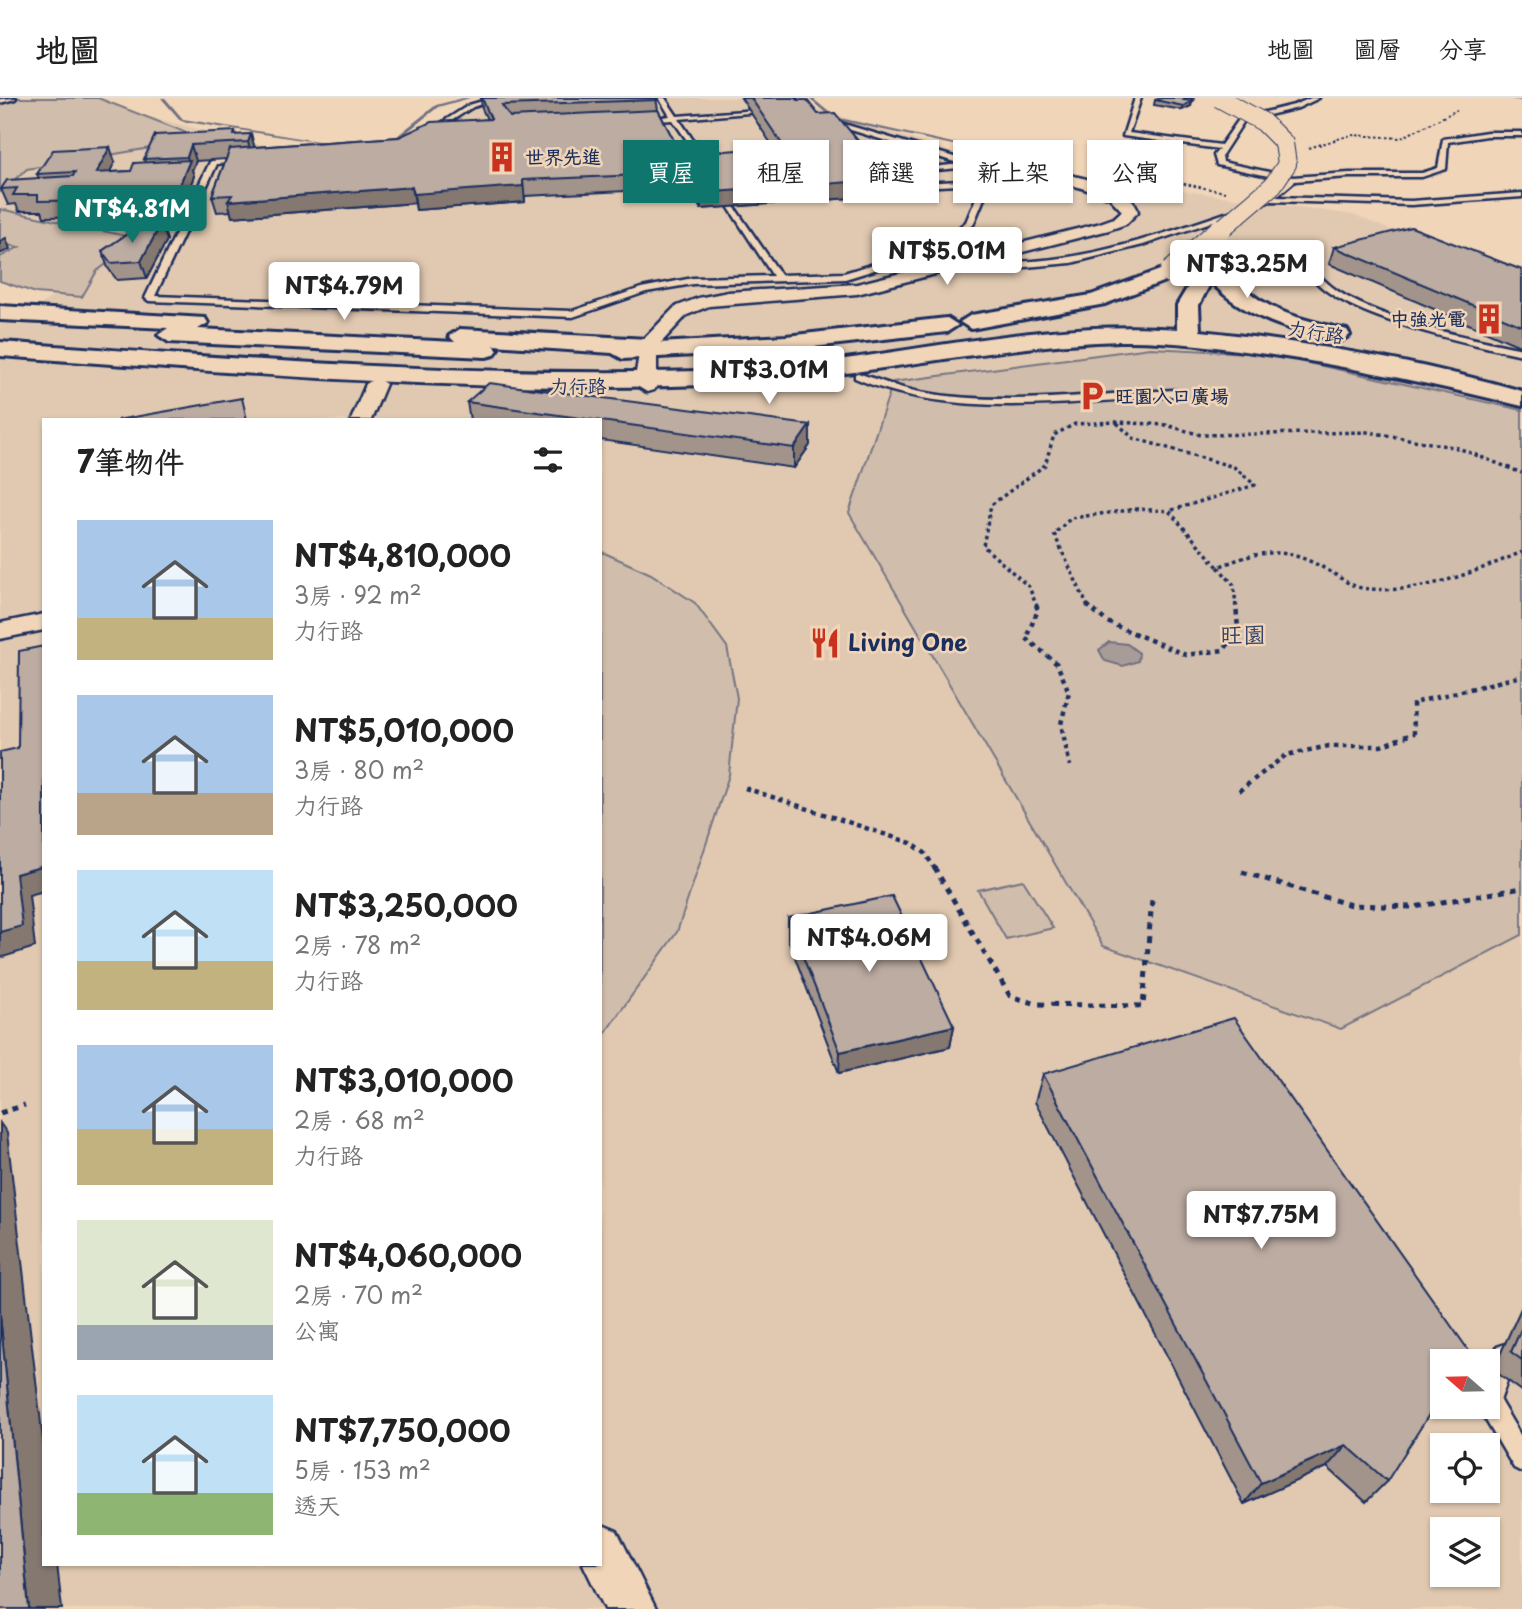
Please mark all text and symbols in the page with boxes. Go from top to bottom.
text: 地圖 [35,23,101,73]
text: 地圖 [1267,30,1315,66]
text: 圖層 [1353,30,1401,66]
text: 分享 [1439,30,1487,66]
building icon: 世界先進 [485,140,519,174]
chip: 買屋 [623,140,719,203]
chip: 租屋 [733,140,829,203]
chip: 篩選 [843,140,939,203]
chip: 新上架 [953,140,1073,203]
chip: 公寓 [1087,140,1183,203]
place label: 世界先進 [525,142,601,170]
pin: NT$4.81M [60,186,204,245]
text: NT$4.81M [74,190,190,225]
pin: NT$5.01M [875,228,1019,287]
text: NT$5.01M [888,232,1006,267]
pin: NT$3.25M [1175,240,1319,300]
text: NT$3.25M [1186,245,1308,280]
pin: NT$4.79M [272,262,416,322]
text: NT$4.79M [285,267,403,302]
building icon: 中強光電 [1472,302,1506,336]
place label: 中強光電 [1390,304,1466,332]
street label: 力行路 [1286,313,1347,349]
pin: NT$3.01M [697,346,841,406]
text: NT$3.01M [709,351,829,386]
street label: 力行路 [549,371,607,399]
parking icon: 旺園入口廣場 [1075,379,1109,413]
place label: 旺園入口廣場 [1115,381,1229,409]
text: 7筆物件 [77,438,184,483]
icon: filters [529,441,567,479]
text: NT$4,810,000 [294,532,511,577]
icon: home [133,548,217,632]
text: 3房 · 92 m² [294,577,422,612]
text: 力行路 [294,612,363,647]
park label: 旺園 [1220,616,1266,651]
place label: Living One [848,624,967,659]
restaurant icon: Living One [808,626,842,660]
text: NT$5,010,000 [294,707,514,752]
icon: home [133,723,217,807]
text: 3房 · 80 m² [294,752,424,787]
text: 力行路 [294,787,363,822]
text: NT$3,250,000 [294,882,518,927]
icon: home [133,898,217,982]
pin: NT$4.06M [797,914,941,974]
text: NT$4.06M [806,919,932,954]
text: 2房 · 78 m² [294,927,421,962]
text: 力行路 [294,962,363,997]
text: NT$3,010,000 [294,1057,514,1102]
icon: home [133,1073,217,1157]
text: 2房 · 68 m² [294,1102,425,1137]
text: 力行路 [294,1137,363,1172]
pin: NT$7.75M [1189,1192,1333,1251]
text: NT$7.75M [1203,1196,1319,1231]
text: NT$4,060,000 [294,1232,522,1277]
icon: home [133,1248,217,1332]
text: 2房 · 70 m² [294,1277,423,1312]
text: 公寓 [294,1312,340,1347]
north arrow [1430,1349,1500,1419]
map controls [1430,1349,1500,1587]
text: NT$7,750,000 [294,1407,511,1452]
icon: home [133,1423,217,1507]
button: locate [1430,1433,1500,1503]
text: 5房 · 153 m² [294,1452,431,1487]
text: 透天 [294,1487,340,1522]
button: layers [1430,1517,1500,1587]

